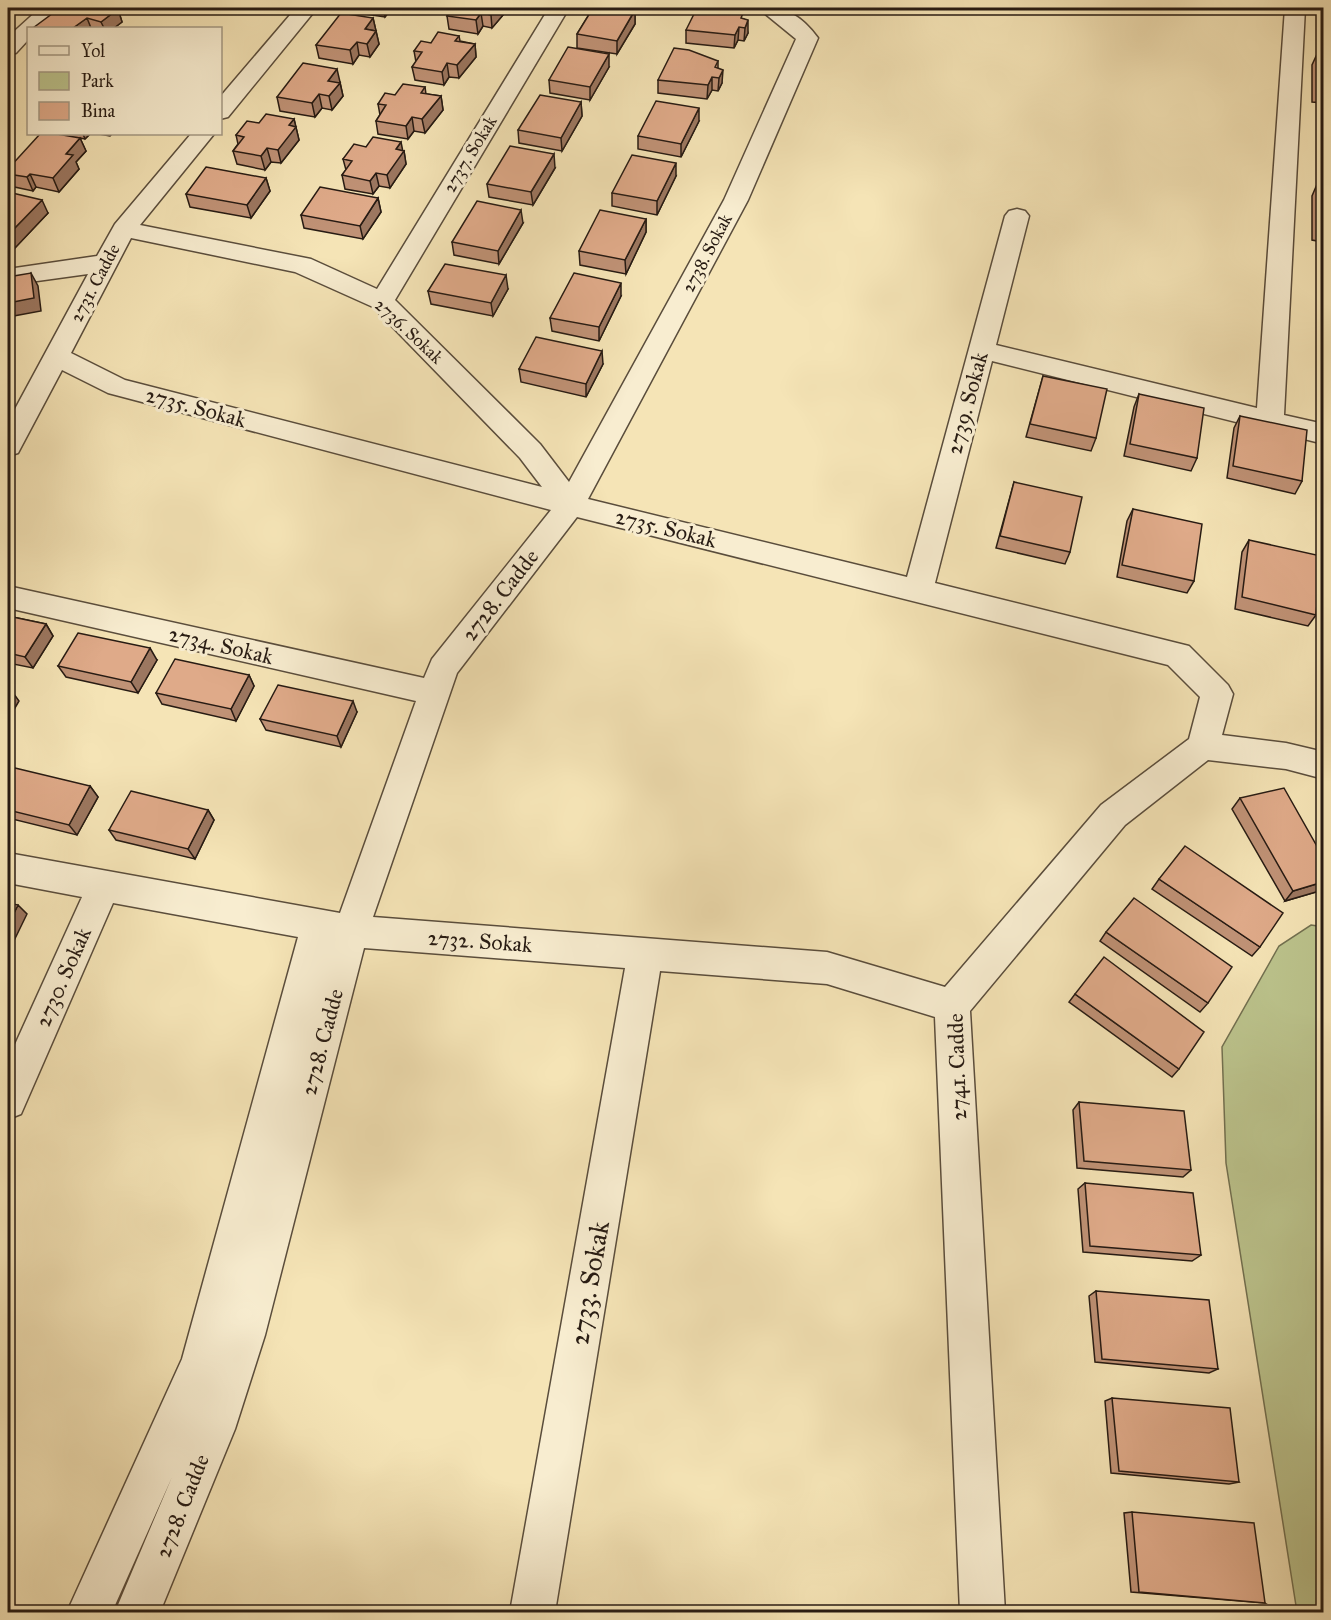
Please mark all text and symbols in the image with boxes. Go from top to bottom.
legend [27,27,222,135]
text: Yol [81,40,105,62]
text: Park [81,70,114,92]
text: Bina [81,100,116,122]
street label: 2737. Sokak [438,111,502,197]
street label: 2738. Sokak [677,209,737,296]
street label: 2731. Cadde [65,240,125,326]
street label: 2736. Sokak [370,294,448,369]
street label: 2739. Sokak [940,348,994,457]
street label: 2735. Sokak [143,381,250,434]
street label: 2735. Sokak [613,502,720,554]
street label: 2728. Cadde [456,544,544,646]
street label: 2734. Sokak [166,620,277,670]
street label: 2730. Sokak [29,922,97,1031]
street label: 2732. Sokak [427,924,534,958]
street label: 2728. Cadde [295,986,349,1098]
street label: 2741. Cadde [942,1013,972,1121]
street label: 2733. Sokak [562,1218,616,1348]
street label: 2728. Cadde [149,1450,215,1562]

